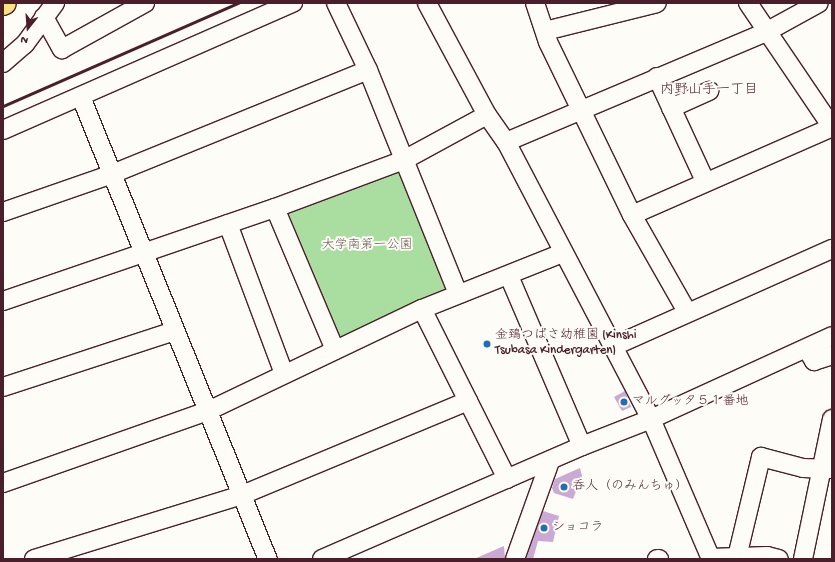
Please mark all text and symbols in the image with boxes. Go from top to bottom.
north arrow [8,8,48,48]
text: N [19,33,30,46]
district label: 内野山手一丁目 [660,83,758,99]
park label: 大学南第一公園 [322,238,412,254]
place label: 金鵄つばさ幼稚園 (Kinshi Tsubasa Kindergarten) [495,329,637,360]
marker: 金鵄つばさ幼稚園 (Kinshi Tsubasa Kindergarten) [482,339,492,349]
place label: マルグッタ５１番地 [632,394,749,410]
marker: マルグッタ５１番地 [619,397,629,407]
place label: 呑人（のみんちゅ） [572,479,689,495]
marker: 呑人（のみんちゅ） [559,482,569,492]
place label: ショコラ [552,520,604,536]
marker: ショコラ [539,523,549,533]

